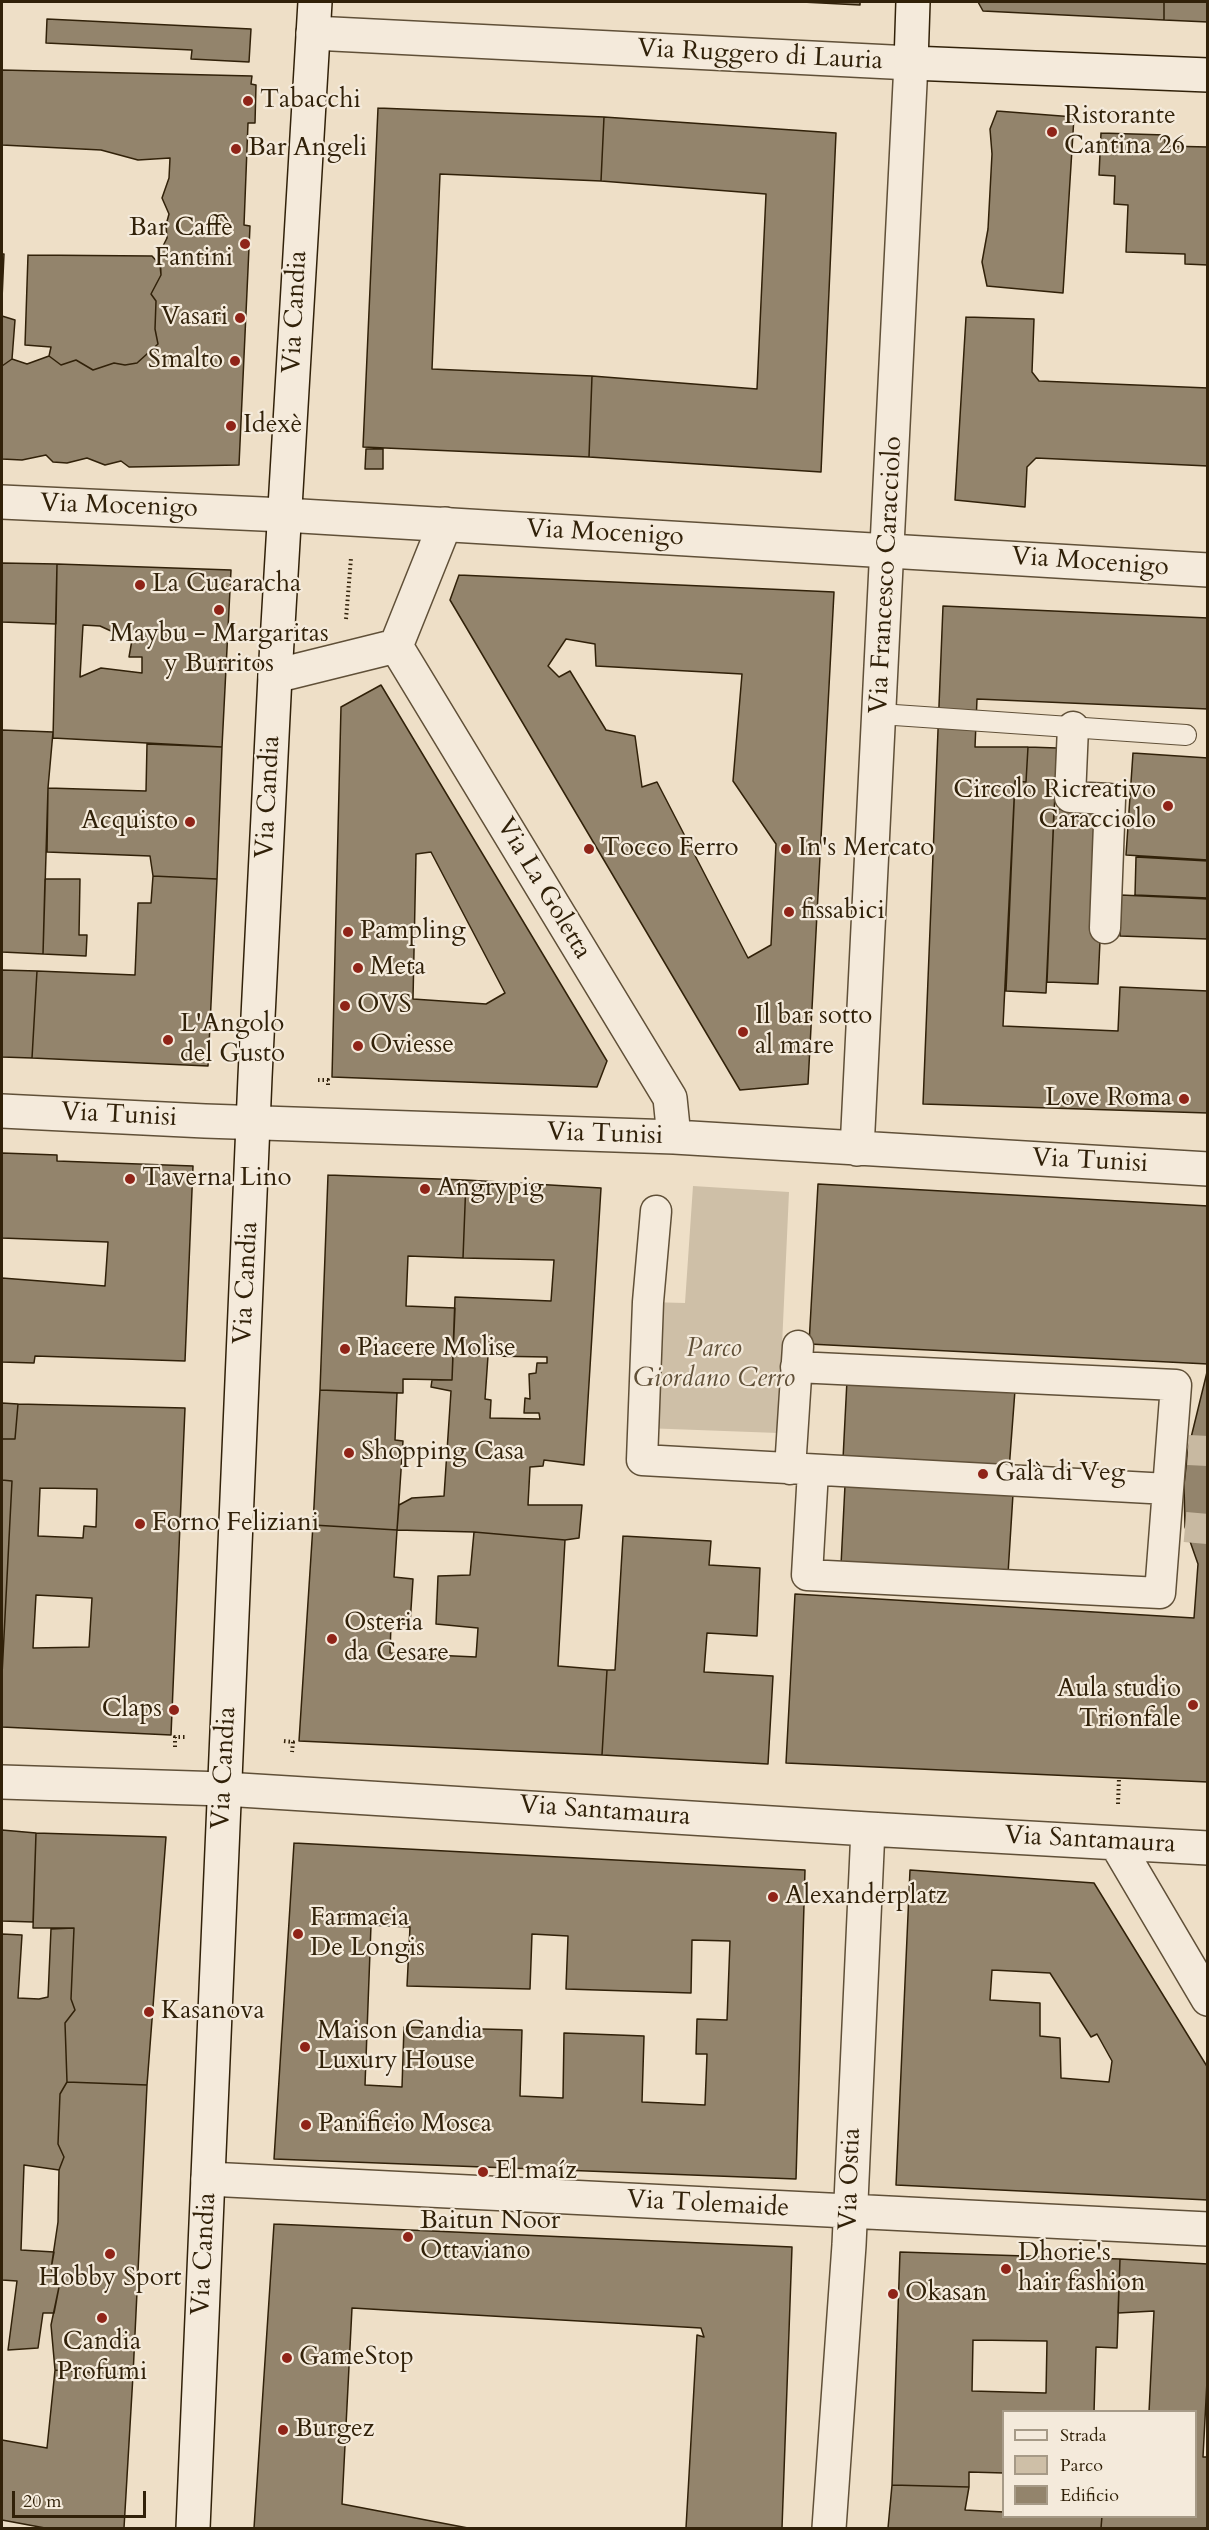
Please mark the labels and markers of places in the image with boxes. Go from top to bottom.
place label: Tabacchi [260,85,361,117]
marker: Tabacchi [241,94,255,108]
place label: Ristorante Cantina 26 [1064,101,1185,162]
marker: Ristorante Cantina 26 [1045,125,1059,139]
place label: Bar Angeli [248,133,367,165]
marker: Bar Angeli [229,142,243,156]
place label: Bar Caffè Fantini [129,213,233,274]
marker: Bar Caffè Fantini [238,237,252,251]
place label: Vasari [161,302,228,334]
marker: Vasari [233,311,247,325]
place label: Smalto [148,345,223,377]
marker: Smalto [228,354,242,368]
place label: Idexè [243,410,302,442]
marker: Idexè [224,419,238,433]
place label: La Cucaracha [152,569,301,601]
marker: La Cucaracha [133,578,147,592]
marker: Maybu - Margaritas y Burritos [212,603,226,617]
place label: Maybu - Margaritas y Burritos [109,619,329,680]
place label: Circolo Ricreativo Caracciolo [953,775,1156,837]
marker: Circolo Ricreativo Caracciolo [1161,799,1175,813]
place label: Acquisto [81,806,178,838]
marker: Acquisto [183,815,197,829]
place label: Tocco Ferro [601,833,739,865]
place label: In's Mercato [798,833,934,865]
marker: Tocco Ferro [582,842,596,856]
marker: In's Mercato [779,842,793,856]
place label: fissabici [801,896,885,928]
marker: fissabici [782,905,796,919]
place label: Pampling [360,916,466,948]
marker: Pampling [341,925,355,939]
place label: Meta [370,952,426,984]
marker: Meta [351,961,365,975]
place label: OVS [357,990,412,1022]
marker: OVS [338,999,352,1013]
place label: Il bar sotto al mare [755,1001,872,1062]
place label: L'Angolo del Gusto [180,1009,285,1070]
marker: Il bar sotto al mare [736,1025,750,1039]
place label: Oviesse [370,1030,454,1062]
marker: L'Angolo del Gusto [161,1033,175,1047]
marker: Oviesse [351,1039,365,1053]
place label: Love Roma [1045,1083,1172,1115]
marker: Love Roma [1177,1092,1191,1106]
place label: Taverna Lino [142,1163,292,1195]
marker: Taverna Lino [123,1172,137,1186]
place label: Angrypig [437,1173,544,1205]
marker: Angrypig [418,1182,432,1196]
place label: Piacere Molise [357,1333,516,1365]
marker: Piacere Molise [338,1342,352,1356]
place label: Shopping Casa [361,1437,525,1469]
marker: Shopping Casa [342,1446,356,1460]
place label: Galà di Veg [995,1458,1125,1490]
marker: Galà di Veg [976,1467,990,1481]
place label: Forno Feliziani [152,1508,319,1540]
marker: Forno Feliziani [133,1517,147,1531]
place label: Osteria da Cesare [344,1608,449,1670]
marker: Osteria da Cesare [325,1632,339,1646]
place label: Aula studio Trionfale [1057,1674,1181,1736]
place label: Claps [102,1694,162,1726]
marker: Aula studio Trionfale [1186,1698,1200,1712]
marker: Claps [167,1703,181,1717]
place label: Alexanderplatz [785,1881,947,1913]
marker: Alexanderplatz [766,1890,780,1904]
place label: Farmacia De Longis [310,1903,425,1964]
marker: Farmacia De Longis [291,1927,305,1941]
place label: Kasanova [161,1996,265,2028]
marker: Kasanova [142,2005,156,2019]
place label: Maison Candia Luxury House [317,2016,483,2078]
marker: Maison Candia Luxury House [298,2040,312,2054]
place label: Panificio Mosca [318,2109,492,2141]
marker: Panificio Mosca [299,2118,313,2132]
place label: El maíz [495,2156,577,2188]
marker: El maíz [476,2165,490,2179]
place label: Baitun Noor Ottaviano [420,2206,560,2268]
marker: Baitun Noor Ottaviano [401,2230,415,2244]
place label: Dhorie's hair fashion [1018,2238,1146,2300]
marker: Hobby Sport [103,2247,117,2261]
marker: Dhorie's hair fashion [999,2262,1013,2276]
place label: Hobby Sport [38,2263,182,2295]
place label: Okasan [905,2278,987,2310]
marker: Okasan [886,2287,900,2301]
marker: Candia Profumi [95,2311,109,2325]
place label: Candia Profumi [57,2327,147,2388]
place label: GameStop [299,2342,414,2374]
marker: GameStop [280,2351,294,2365]
place label: Burgez [295,2414,374,2446]
marker: Burgez [276,2423,290,2437]

